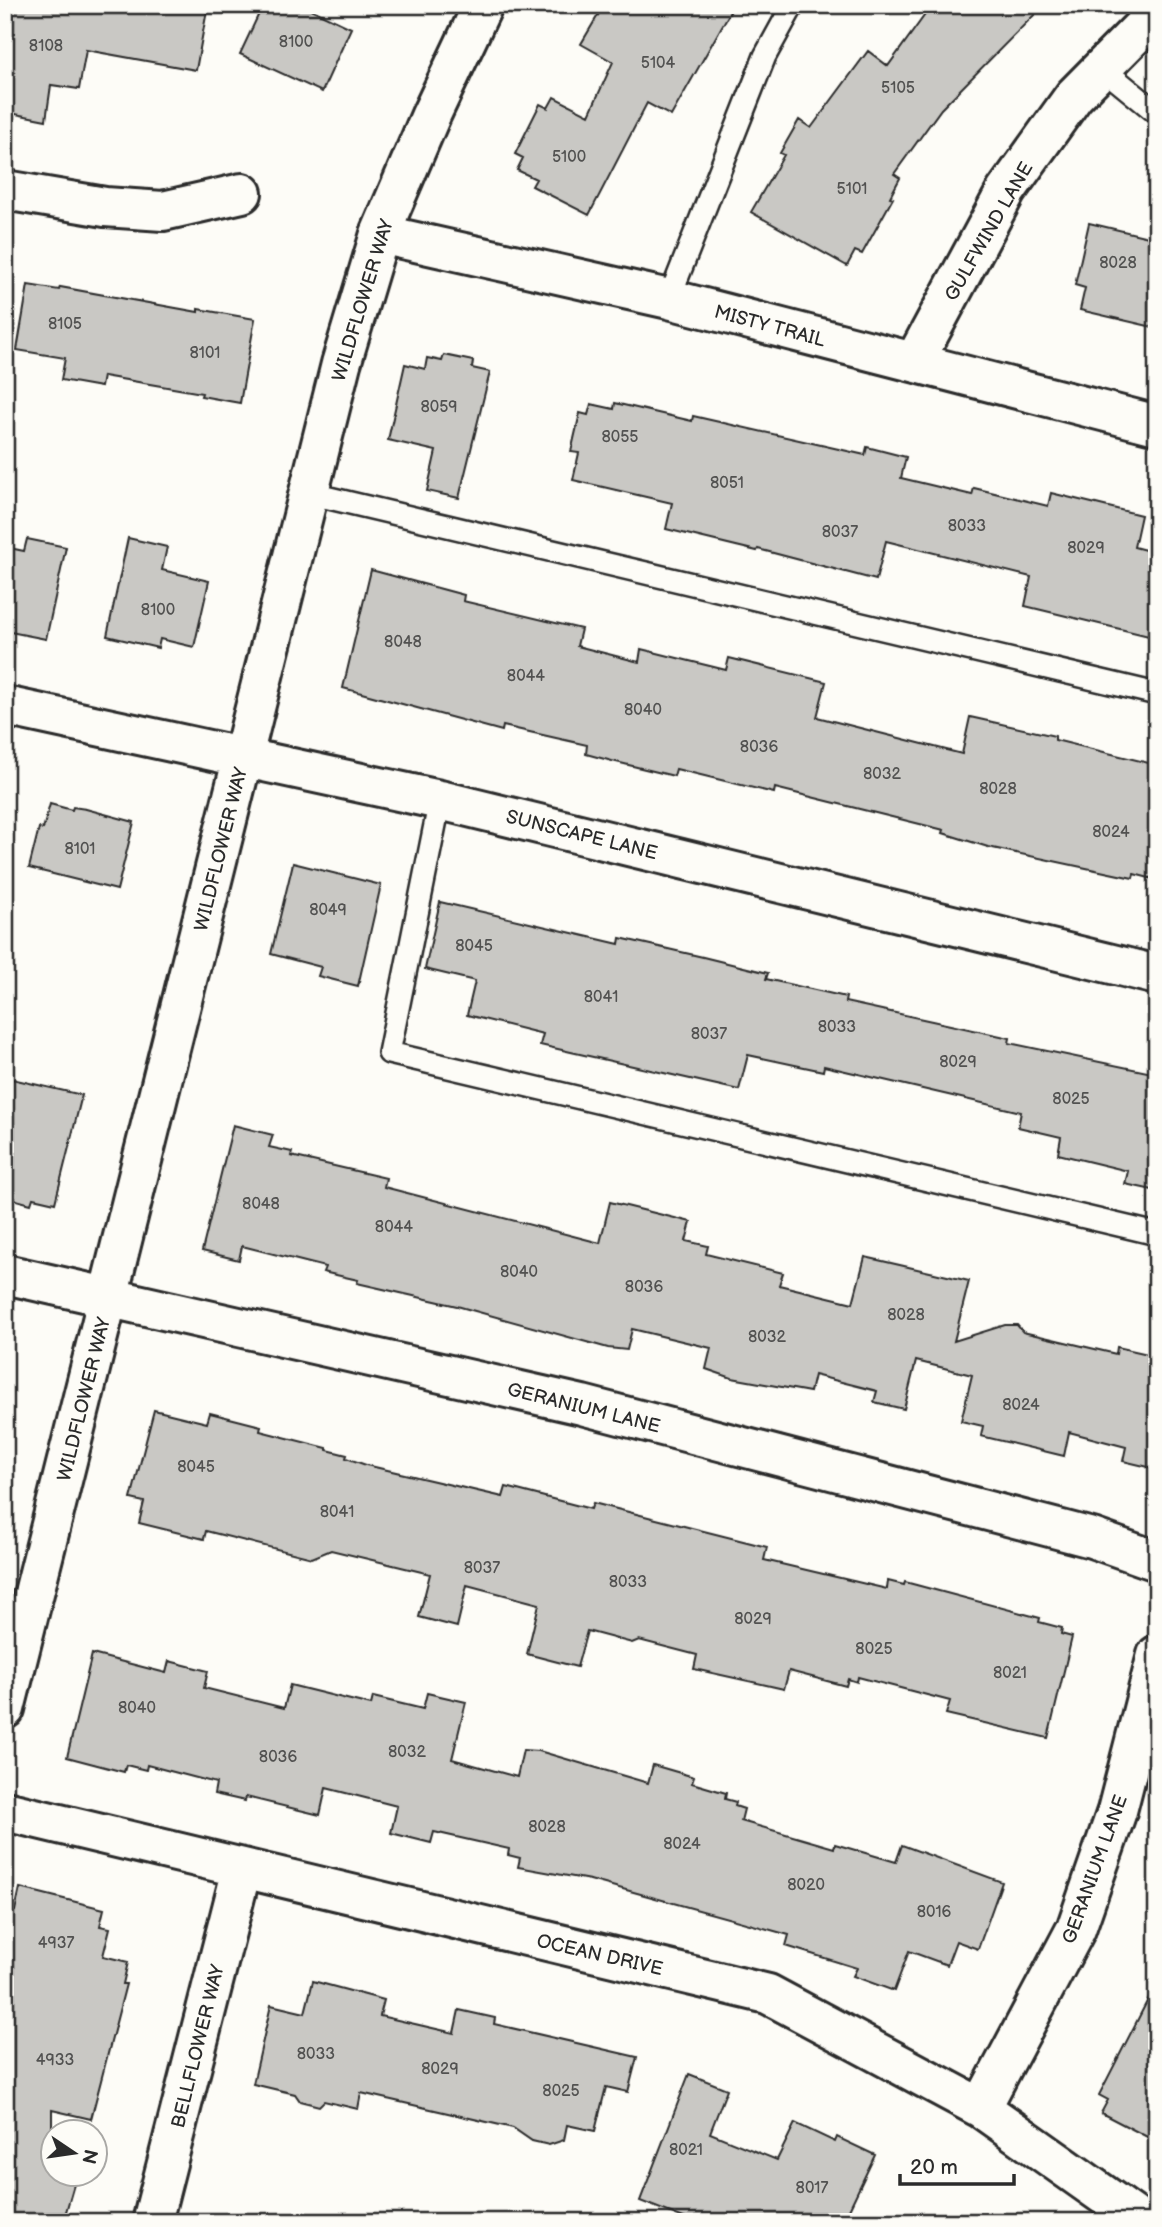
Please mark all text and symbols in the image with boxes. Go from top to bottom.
house number: 8100 [279,33,313,52]
house number: 8108 [29,37,63,56]
house number: 5104 [641,54,676,73]
house number: 5105 [881,79,915,98]
house number: 5100 [552,148,586,167]
street label: GULFWIND LANE [940,158,1038,305]
house number: 5101 [837,180,867,199]
street label: WILDFLOWER WAY [328,216,399,384]
house number: 8028 [1099,254,1137,273]
street label: MISTY TRAIL [712,301,828,352]
house number: 8105 [48,315,82,334]
house number: 8101 [189,344,221,363]
house number: 8059 [420,398,458,417]
house number: 8055 [601,428,639,447]
house number: 8051 [710,474,744,493]
house number: 8033 [948,517,986,536]
house number: 8037 [822,523,858,542]
house number: 8029 [1067,539,1105,558]
house number: 8100 [141,601,175,620]
house number: 8048 [384,633,422,652]
house number: 8044 [507,667,545,686]
house number: 8040 [624,701,662,720]
house number: 8036 [740,738,778,757]
street label: WILDFLOWER WAY [190,764,253,934]
house number: 8032 [863,765,902,784]
house number: 8028 [979,780,1017,799]
street label: SUNSCAPE LANE [504,806,660,865]
house number: 8024 [1092,823,1130,842]
house number: 8101 [64,840,96,859]
house number: 8049 [309,901,347,920]
house number: 8045 [455,937,493,956]
house number: 8041 [584,988,618,1007]
house number: 8033 [818,1018,856,1037]
house number: 8037 [691,1025,727,1044]
house number: 8029 [939,1053,977,1072]
house number: 8025 [1052,1090,1090,1109]
house number: 8048 [242,1195,280,1214]
house number: 8044 [375,1218,413,1237]
house number: 8040 [500,1263,538,1282]
house number: 8036 [625,1278,663,1297]
house number: 8028 [887,1306,925,1325]
street label: WILDFLOWER WAY [53,1314,116,1484]
house number: 8032 [748,1328,787,1347]
street label: GERANIUM LANE [505,1378,663,1439]
house number: 8024 [1002,1396,1040,1415]
house number: 8045 [177,1458,215,1477]
house number: 8041 [320,1503,354,1522]
house number: 8037 [464,1559,500,1578]
house number: 8033 [609,1573,647,1592]
house number: 8029 [734,1610,772,1629]
house number: 8025 [855,1640,893,1659]
house number: 8021 [993,1664,1027,1683]
house number: 8040 [118,1699,156,1718]
house number: 8032 [388,1743,427,1762]
house number: 8036 [259,1748,297,1767]
street label: GERANIUM LANE [1058,1792,1133,1947]
house number: 8028 [528,1818,566,1837]
house number: 8024 [663,1835,701,1854]
house number: 8020 [787,1876,825,1895]
house number: 8016 [917,1903,952,1922]
street label: OCEAN DRIVE [534,1930,665,1981]
house number: 4937 [38,1934,74,1953]
street label: BELLFLOWER WAY [167,1961,230,2130]
house number: 8033 [297,2045,335,2064]
house number: 4933 [36,2051,74,2070]
house number: 8029 [421,2060,459,2079]
house number: 8025 [542,2082,580,2101]
north arrow [38,2118,108,2188]
house number: 8021 [669,2141,703,2160]
scale bar [900,2143,1013,2187]
text: N [76,2147,102,2166]
text: 20 m [910,2155,958,2180]
house number: 8017 [796,2179,829,2198]

